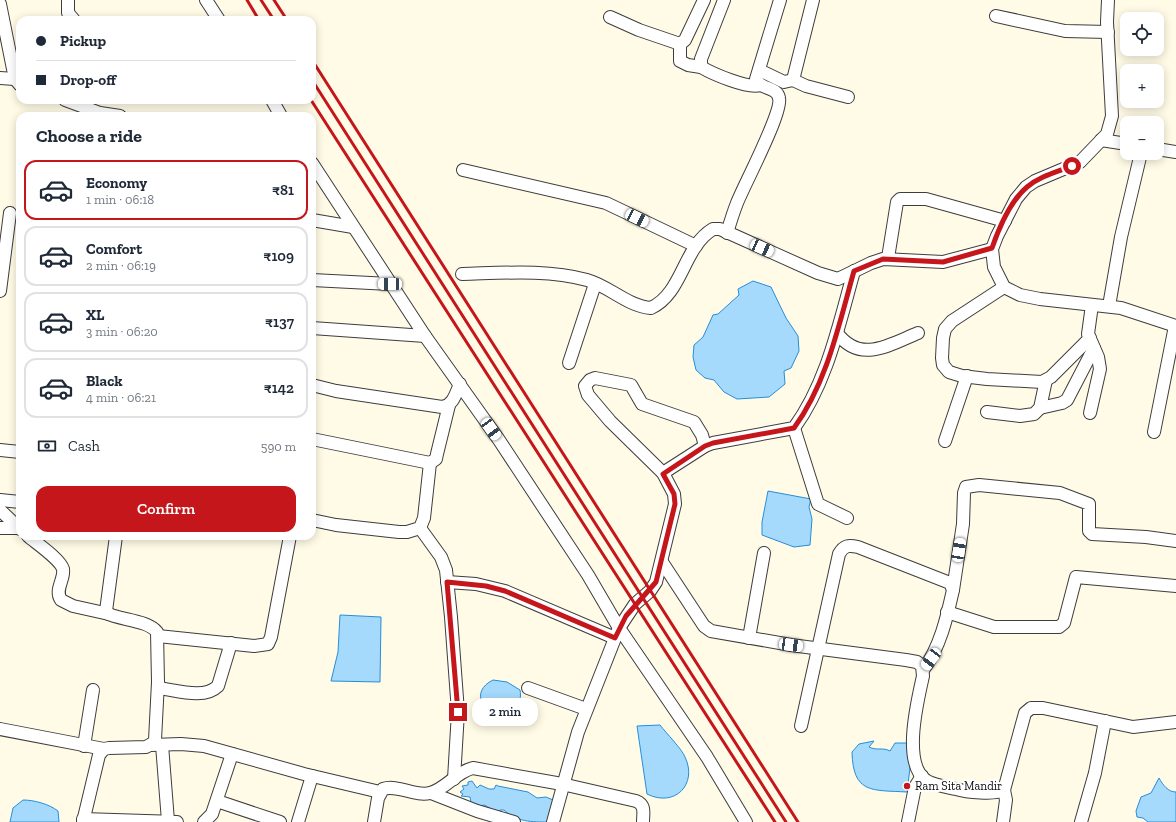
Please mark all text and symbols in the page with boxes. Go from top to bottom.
map controls [1120,12,1164,160]
button: locate [1120,12,1164,56]
text: Pickup [60,32,106,50]
button: + [1120,64,1164,108]
text: Drop-off [60,71,116,89]
button: − [1120,116,1164,160]
text: Choose a ride [36,125,142,147]
route start [1063,157,1081,175]
icon: car [38,172,74,208]
text: Economy [86,174,147,192]
text: ₹81 [272,181,294,199]
text: 1 min · 06:18 [86,192,154,207]
car [624,207,650,229]
icon: car [38,238,74,274]
car [749,238,775,258]
text: Comfort [86,240,142,258]
text: ₹109 [263,247,294,265]
text: 2 min · 06:19 [86,258,156,273]
car [378,278,402,290]
icon: car [38,304,74,340]
text: XL [86,306,104,324]
text: ₹137 [265,313,294,331]
text: 3 min · 06:20 [86,324,158,339]
icon: car [38,370,74,406]
text: Black [86,372,123,390]
text: ₹142 [264,379,294,397]
text: 4 min · 06:21 [86,390,156,405]
car [479,416,503,442]
icon: cash [36,435,58,457]
text: Cash [68,437,100,455]
text: 590 m [261,439,296,454]
button: Confirm [36,486,296,532]
car [951,537,967,563]
car [778,637,804,653]
car [919,646,943,672]
callout: 2 min [472,698,538,726]
route end [449,703,467,721]
text: 2 min [489,704,521,719]
place label: Ram Sita Mandir [915,779,1002,793]
marker: Ram Sita Mandir [902,781,912,791]

